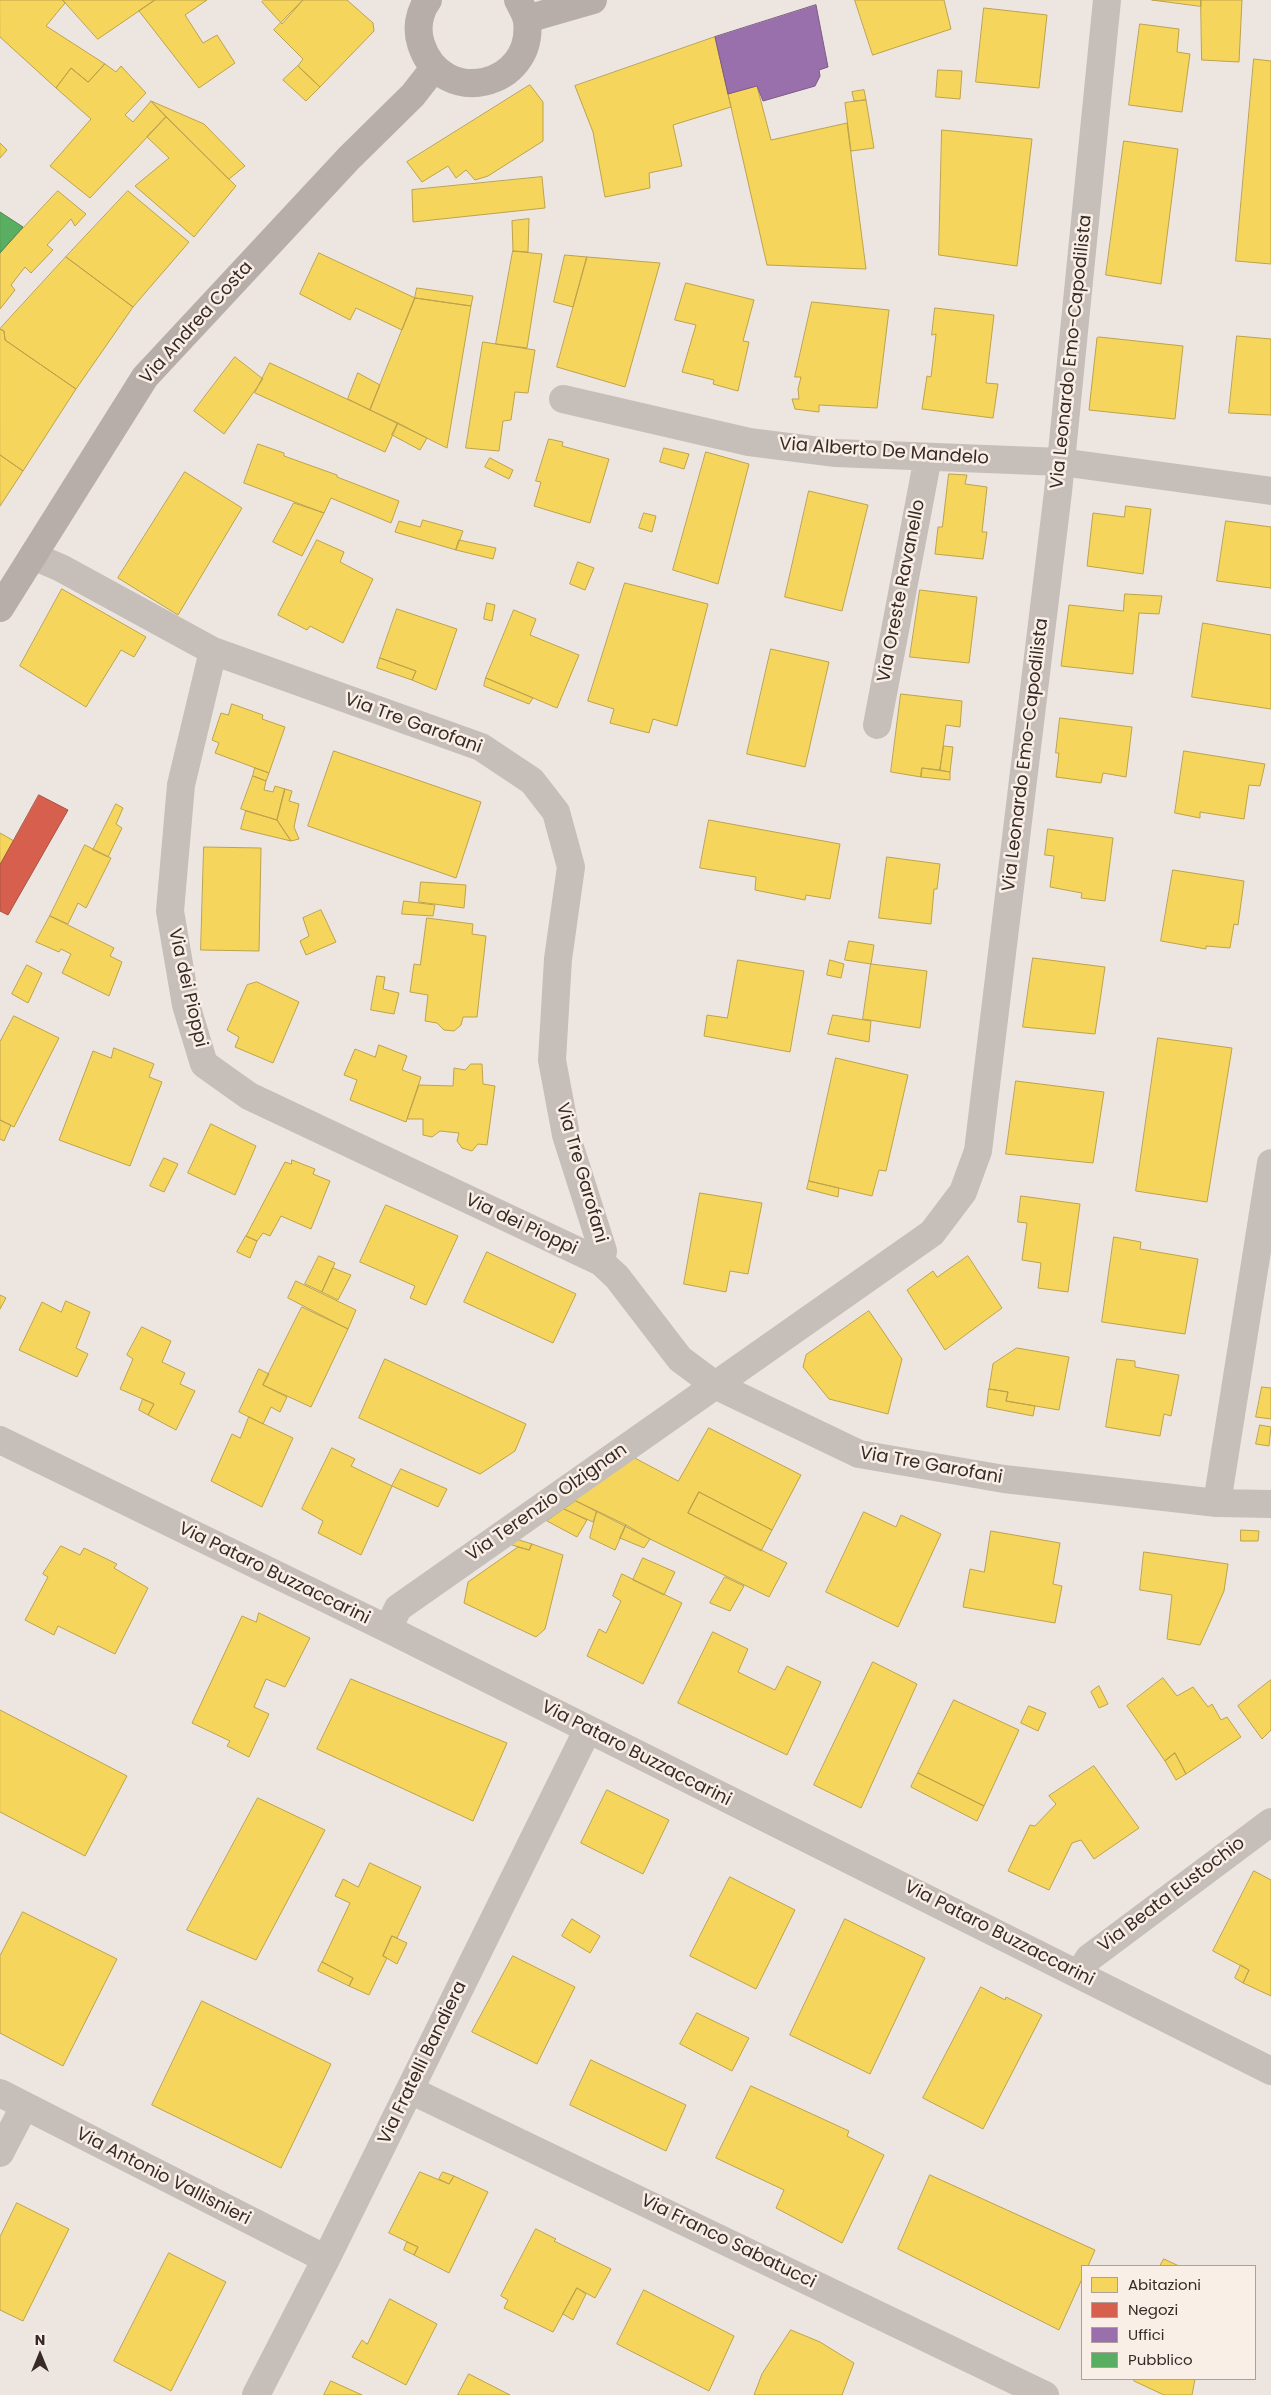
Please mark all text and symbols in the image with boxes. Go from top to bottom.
street label: Via Leonardo Emo-Capodilista [1047,214,1097,490]
street label: Via Andrea Costa [136,257,258,389]
street label: Via Alberto De Mandelo [778,434,990,470]
street label: Via Oreste Ravanello [874,498,930,684]
street label: Via Leonardo Emo-Capodilista [998,617,1054,893]
street label: Via Tre Garofani [341,689,485,759]
street label: Via dei Pioppi [163,926,211,1050]
street label: Via Tre Garofani [551,1101,611,1245]
street label: Via dei Pioppi [461,1190,581,1260]
street label: Via Terenzio Olzignan [462,1439,632,1567]
street label: Via Tre Garofani [858,1443,1004,1489]
street label: Via Pataro Buzzaccarini [175,1518,373,1630]
street label: Via Pataro Buzzaccarini [537,1697,735,1811]
street label: Via Beata Eustochio [1094,1833,1250,1957]
street label: Via Pataro Buzzaccarini [900,1877,1098,1991]
street label: Via Fratelli Bandiera [374,1978,472,2148]
street label: Via Antonio Vallisnieri [72,2124,254,2230]
street label: Via Franco Sabatucci [637,2190,819,2294]
legend [1081,2265,1256,2380]
text: Abitazioni [1128,2274,1201,2295]
text: Negozi [1128,2299,1178,2320]
text: Uffici [1128,2324,1164,2345]
north arrow [15,2330,65,2380]
text: N [35,2330,45,2350]
text: Pubblico [1128,2349,1193,2370]

